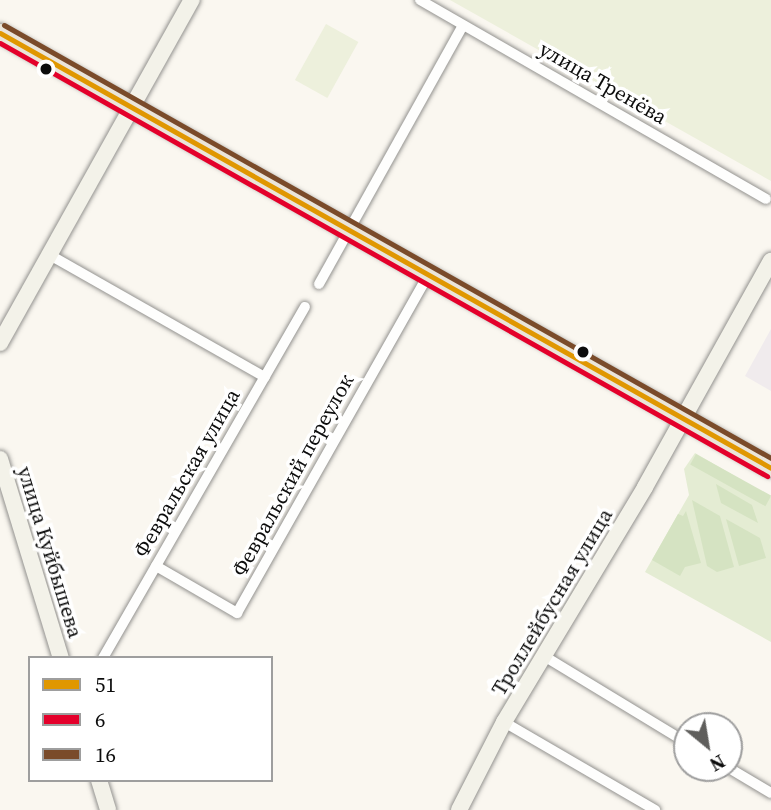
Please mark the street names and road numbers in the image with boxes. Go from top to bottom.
street label: улица Тренёва [535,36,671,130]
street label: Февральский переулок [227,370,359,580]
street label: Февральская улица [129,385,245,561]
street label: улица Куйбышева [12,463,88,641]
street label: Троллейбусная улица [486,504,618,700]

